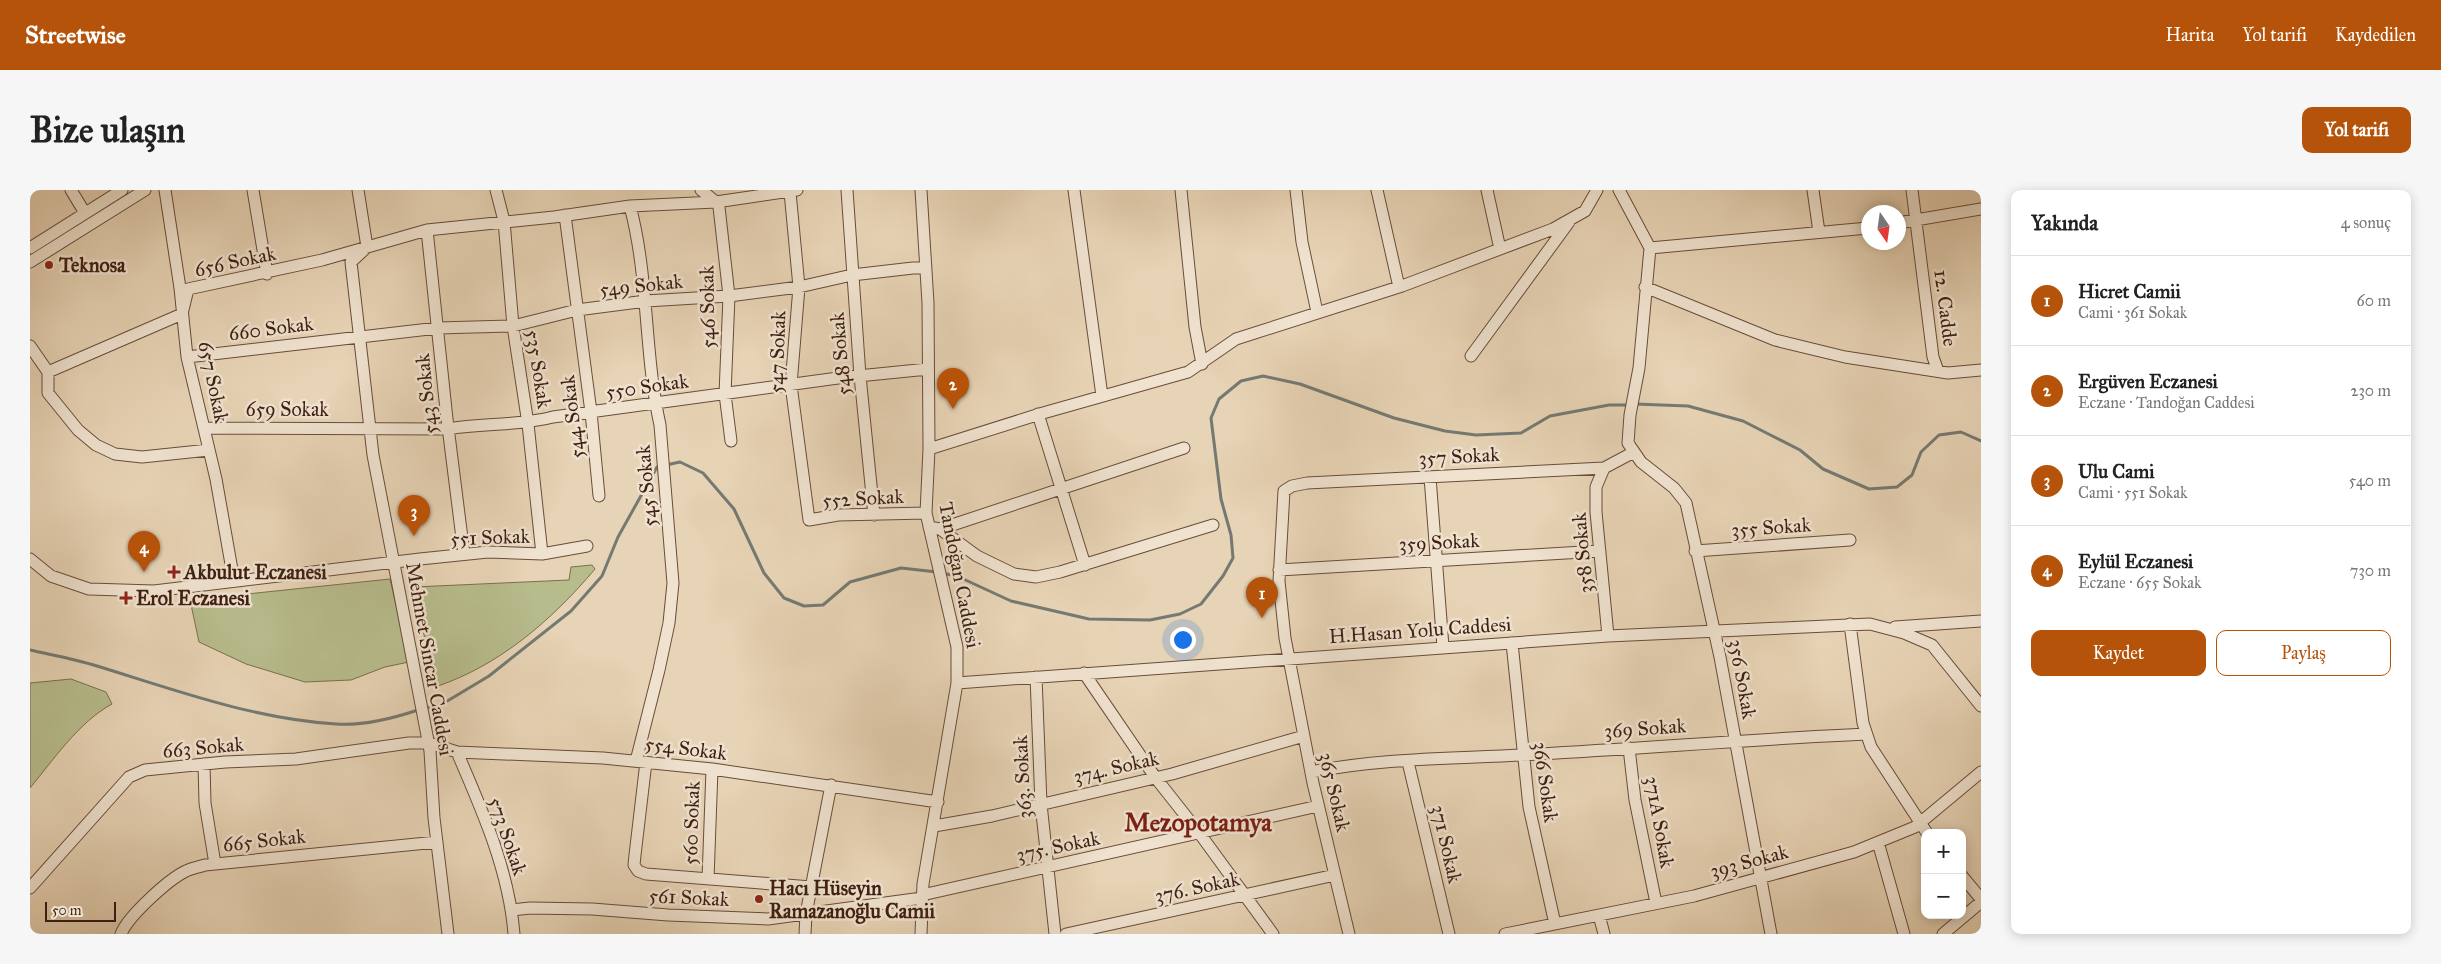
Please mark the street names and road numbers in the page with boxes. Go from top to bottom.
street label: 656 Sokak [192,241,279,281]
street label: 546 Sokak [694,265,720,349]
street label: 12. Cadde [1929,268,1963,348]
street label: 549 Sokak [598,269,685,301]
street label: 547 Sokak [764,310,790,394]
street label: 660 Sokak [227,311,315,345]
street label: 548 Sokak [824,311,856,397]
street label: 535 Sokak [521,328,557,411]
street label: 657 Sokak [194,339,235,426]
street label: 543 Sokak [410,352,442,435]
street label: 550 Sokak [604,368,691,404]
street label: 544 Sokak [555,373,589,460]
street label: 659 Sokak [245,397,329,421]
street label: 357 Sokak [1418,442,1501,470]
street label: 545 Sokak [630,443,662,528]
street label: 552 Sokak [822,484,905,512]
street label: Tandoğan Caddesi [933,500,986,651]
street label: 358 Sokak [1566,511,1597,594]
street label: 355 Sokak [1730,512,1812,542]
street label: 551 Sokak [450,524,531,550]
street label: 359 Sokak [1398,528,1481,556]
street label: Mehmet Sincar Caddesi [401,560,459,758]
street label: H.Hasan Yolu Caddesi [1328,612,1513,648]
street label: 356 Sokak [1724,637,1762,721]
street label: 369 Sokak [1603,713,1687,743]
street label: 663 Sokak [161,731,245,763]
street label: 554 Sokak [644,731,729,765]
street label: 363. Sokak [1008,734,1036,819]
street label: 366 Sokak [1528,740,1564,825]
street label: 374. Sokak [1071,745,1162,788]
street label: 365 Sokak [1314,750,1356,835]
street label: 371A Sokak [1640,774,1680,871]
street label: 560 Sokak [678,780,704,865]
street label: 573 Sokak [483,794,533,879]
street label: 371 Sokak [1426,803,1468,886]
street label: 665 Sokak [222,824,307,856]
street label: 375. Sokak [1014,825,1103,867]
street label: 393 Sokak [1707,839,1791,883]
street label: 376. Sokak [1152,866,1242,908]
street label: 561 Sokak [648,883,730,911]

